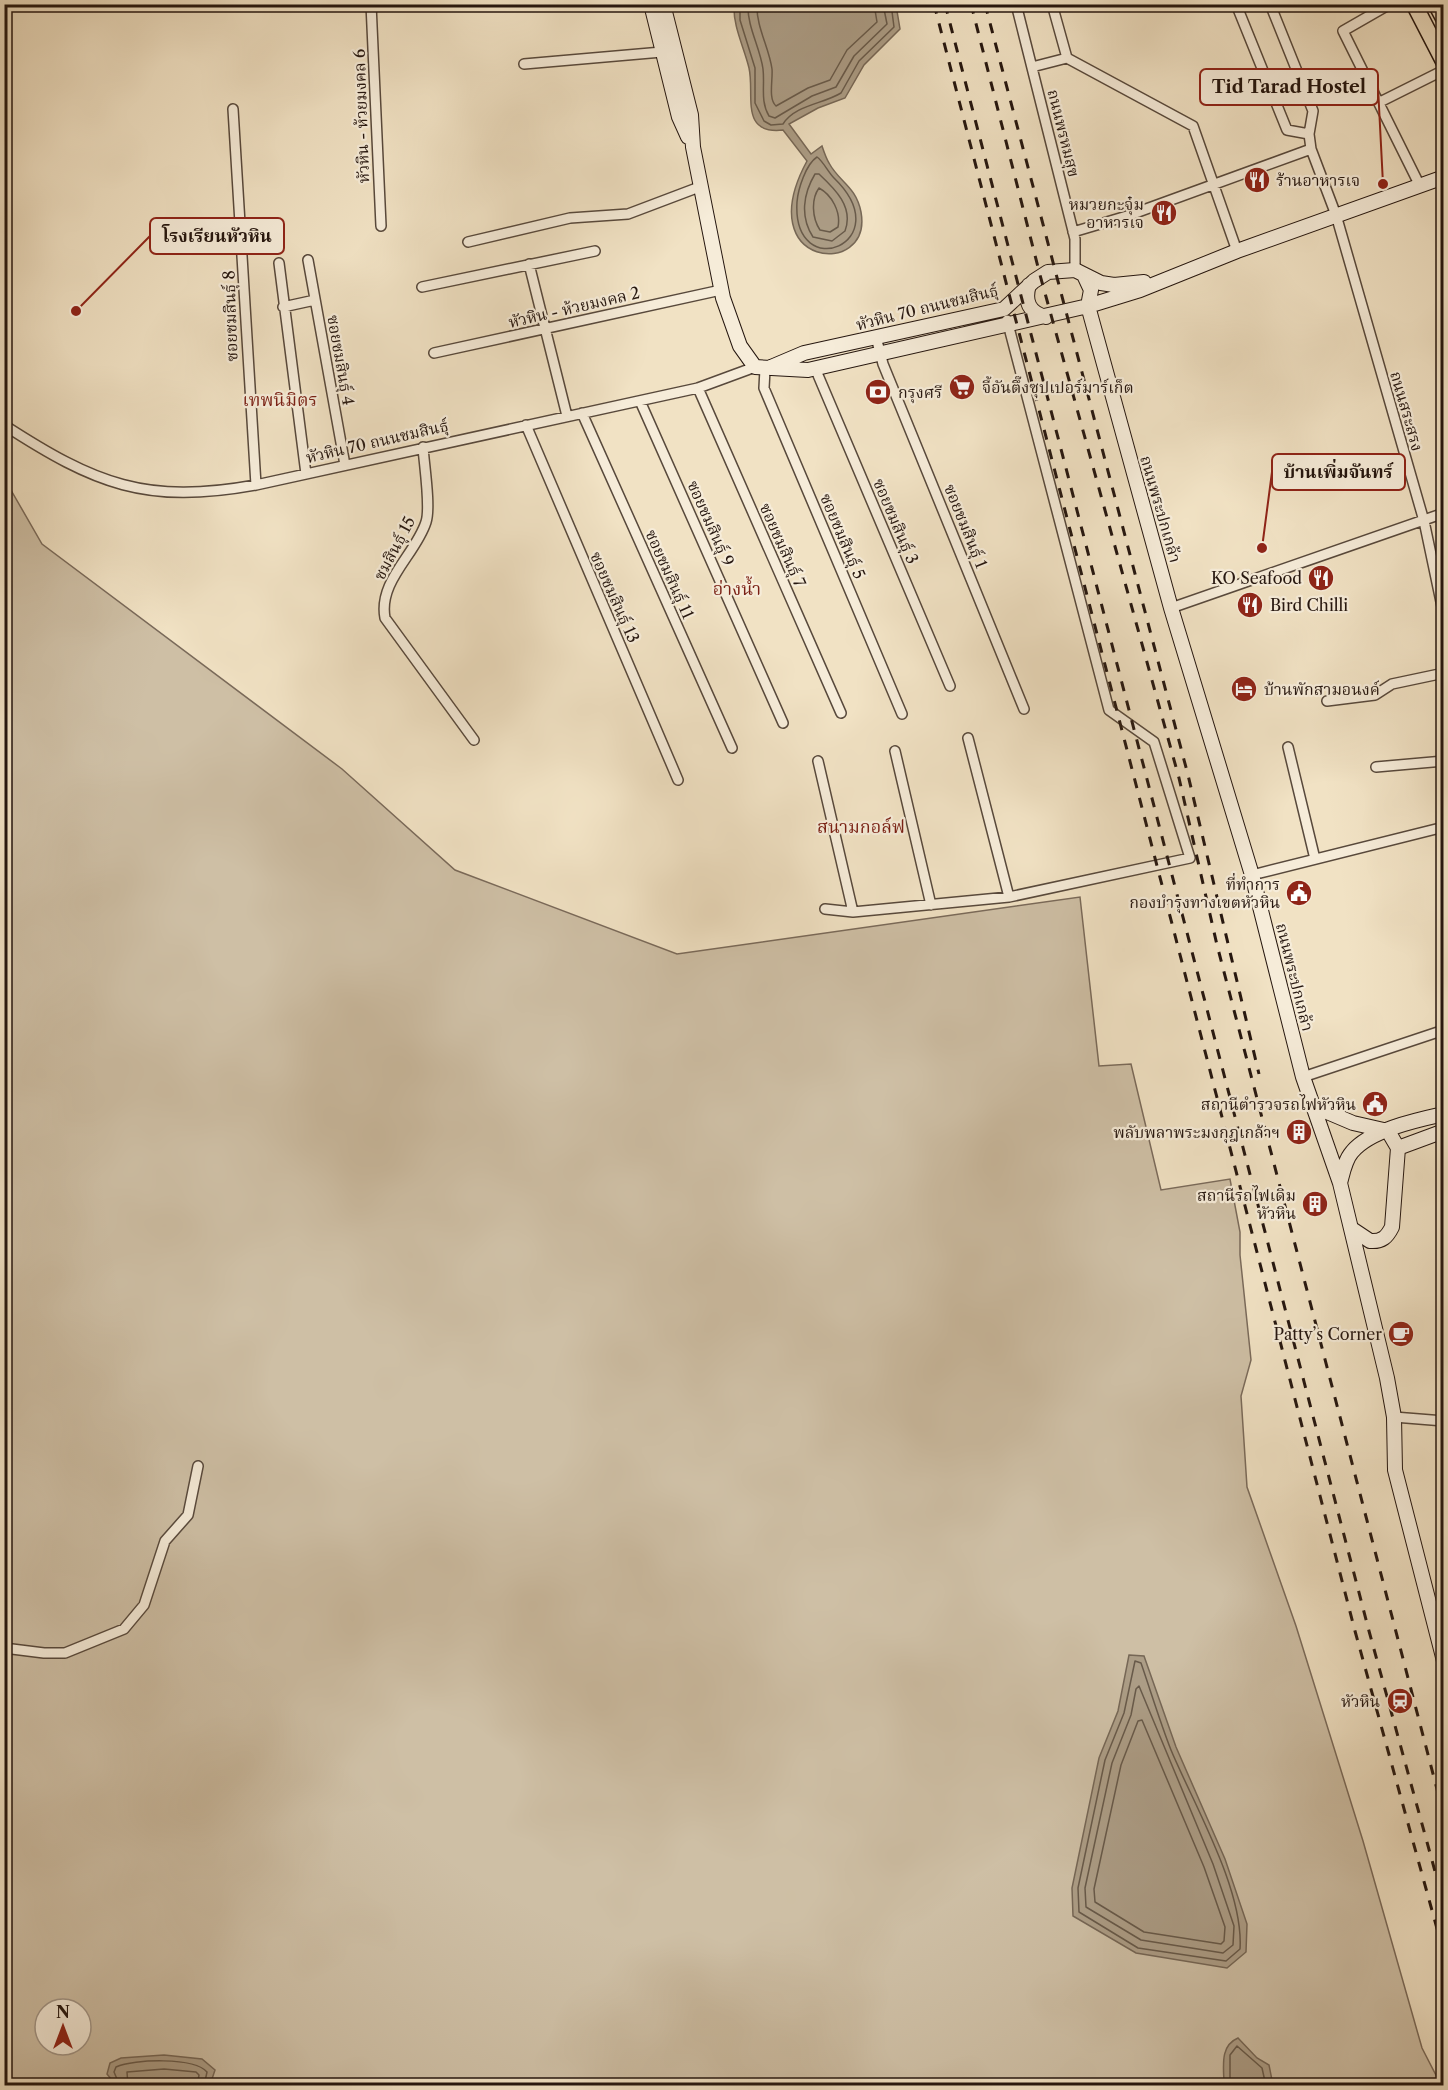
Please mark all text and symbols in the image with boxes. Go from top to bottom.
street label: หัวหิน - ห้วยมงคล 6 [349,48,373,184]
callout: Tid Tarad Hostel [1200,69,1378,105]
text: Tid Tarad Hostel [1212,76,1366,98]
street label: ถนนพรหมสุข [1042,87,1085,179]
restaurant icon: ร้านอาหารเจ [1242,165,1272,195]
place label: ร้านอาหารเจ [1276,170,1360,190]
place label: หมวยกะจุ๋ม อาหารเจ [1069,194,1144,232]
restaurant icon: หมวยกะจุ๋ม อาหารเจ [1149,198,1179,228]
callout: โรงเรียนหัวหิน [150,218,284,254]
text: โรงเรียนหัวหิน [161,224,272,247]
street label: ซอยชมสินธุ์ 8 [218,270,244,362]
street label: หัวหิน 70 ถนนชมสินธุ์ [854,280,1001,336]
street label: หัวหิน - ห้วยมงคล 2 [506,282,642,332]
street label: ซอยชมสินธุ์ 4 [321,313,359,407]
street label: ถนนสระสรง [1386,369,1428,453]
supermarket icon: จี้อันตึ๊งซุปเปอร์มาร์เก็ต [947,372,977,402]
place label: จี้อันตึ๊งซุปเปอร์มาร์เก็ต [982,376,1134,399]
bank icon: กรุงศรี [863,377,893,407]
place label: กรุงศรี [898,382,942,404]
district label: เทพนิมิตร [243,389,318,411]
street label: หัวหิน 70 ถนนชมสินธุ์ [304,415,451,469]
street label: ถนนพระปกเกล้า [1136,453,1186,565]
callout: บ้านเพิ่มจันทร์ [1272,454,1405,490]
text: บ้านเพิ่มจันทร์ [1283,458,1394,483]
street label: ซอยชมสินธุ์ 3 [867,475,923,568]
street label: ซอยชมสินธุ์ 9 [681,477,739,570]
street label: ซอยชมสินธุ์ 1 [938,481,992,572]
street label: ซอยชมสินธุ์ 5 [814,490,870,582]
street label: ซอยชมสินธุ์ 7 [754,500,810,591]
street label: ชมสินธุ์ 15 [369,513,421,584]
street label: ซอยชมสินธุ์ 11 [640,526,699,623]
street label: ซอยชมสินธุ์ 13 [584,548,644,646]
restaurant icon: KO Seafood [1306,563,1336,593]
place label: KO Seafood [1211,568,1302,588]
district label: อ่างน้ำ [713,575,761,600]
restaurant icon: Bird Chilli [1235,590,1265,620]
place label: Bird Chilli [1270,595,1348,615]
hotel icon: บ้านพักสามอนงค์ [1229,674,1259,704]
place label: บ้านพักสามอนงค์ [1264,679,1380,699]
district label: สนามกอล์ฟ [817,816,905,838]
place label: ที่ทำการ กองบำรุงทางเขตหัวหิน [1129,873,1280,914]
public building icon: ที่ทำการ กองบำรุงทางเขตหัวหิน [1284,878,1314,908]
street label: ถนนพระปกเกล้า [1272,921,1318,1033]
public building icon: สถานีตำรวจรถไฟหัวหิน [1360,1089,1390,1119]
place label: สถานีตำรวจรถไฟหัวหิน [1201,1094,1356,1114]
building icon: พลับพลาพระมงกุฎเกล้าฯ [1284,1117,1314,1147]
place label: พลับพลาพระมงกุฎเกล้าฯ [1113,1122,1280,1144]
place label: สถานีรถไฟเดิม หัวหิน [1197,1185,1296,1223]
building icon: สถานีรถไฟเดิม หัวหิน [1300,1189,1330,1219]
cafe icon: Patty’s Corner [1386,1319,1416,1349]
place label: Patty’s Corner [1274,1324,1382,1344]
station icon: หัวหิน [1385,1686,1415,1716]
place label: หัวหิน [1341,1691,1380,1711]
north arrow [33,1997,93,2057]
text: N [56,2002,70,2022]

